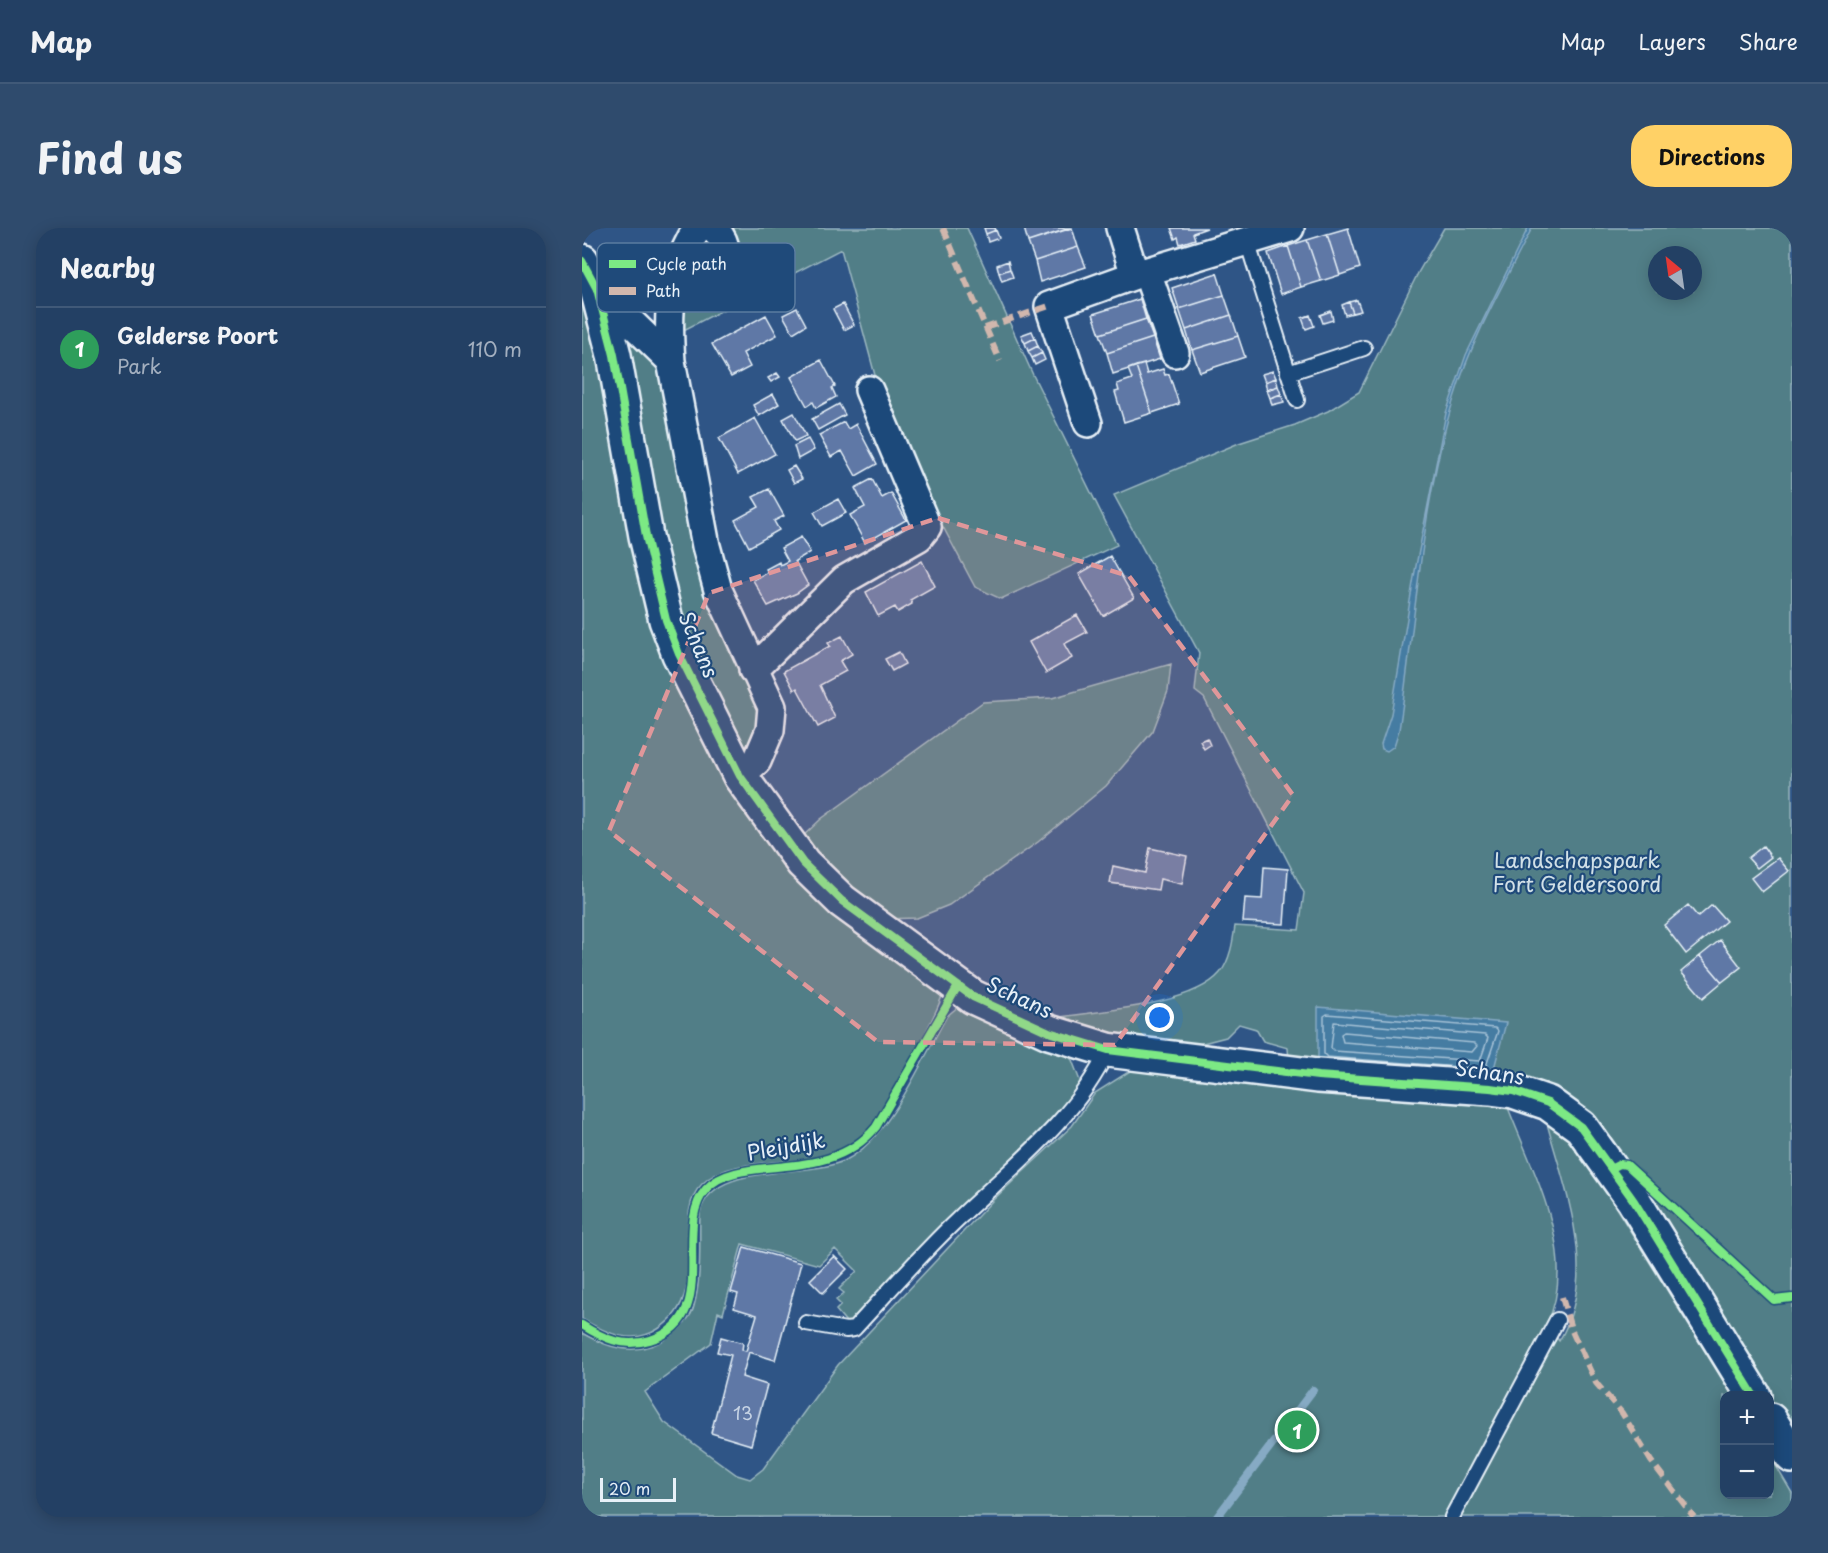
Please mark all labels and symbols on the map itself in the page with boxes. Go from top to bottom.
legend [597,243,795,312]
north arrow [1648,246,1702,300]
text: Cycle path [646,251,727,275]
text: Path [646,278,681,302]
street label: Schans [672,606,728,682]
park label: Landschapspark Fort Geldersoord [1493,843,1661,899]
street label: Schans [982,967,1058,1025]
your location [1145,1003,1174,1032]
street label: Schans [1454,1050,1527,1092]
street label: Pleijdijk [744,1122,827,1168]
house number: 13 [733,1399,753,1426]
pin: 1 [1278,1408,1316,1452]
scale bar [600,1475,676,1502]

